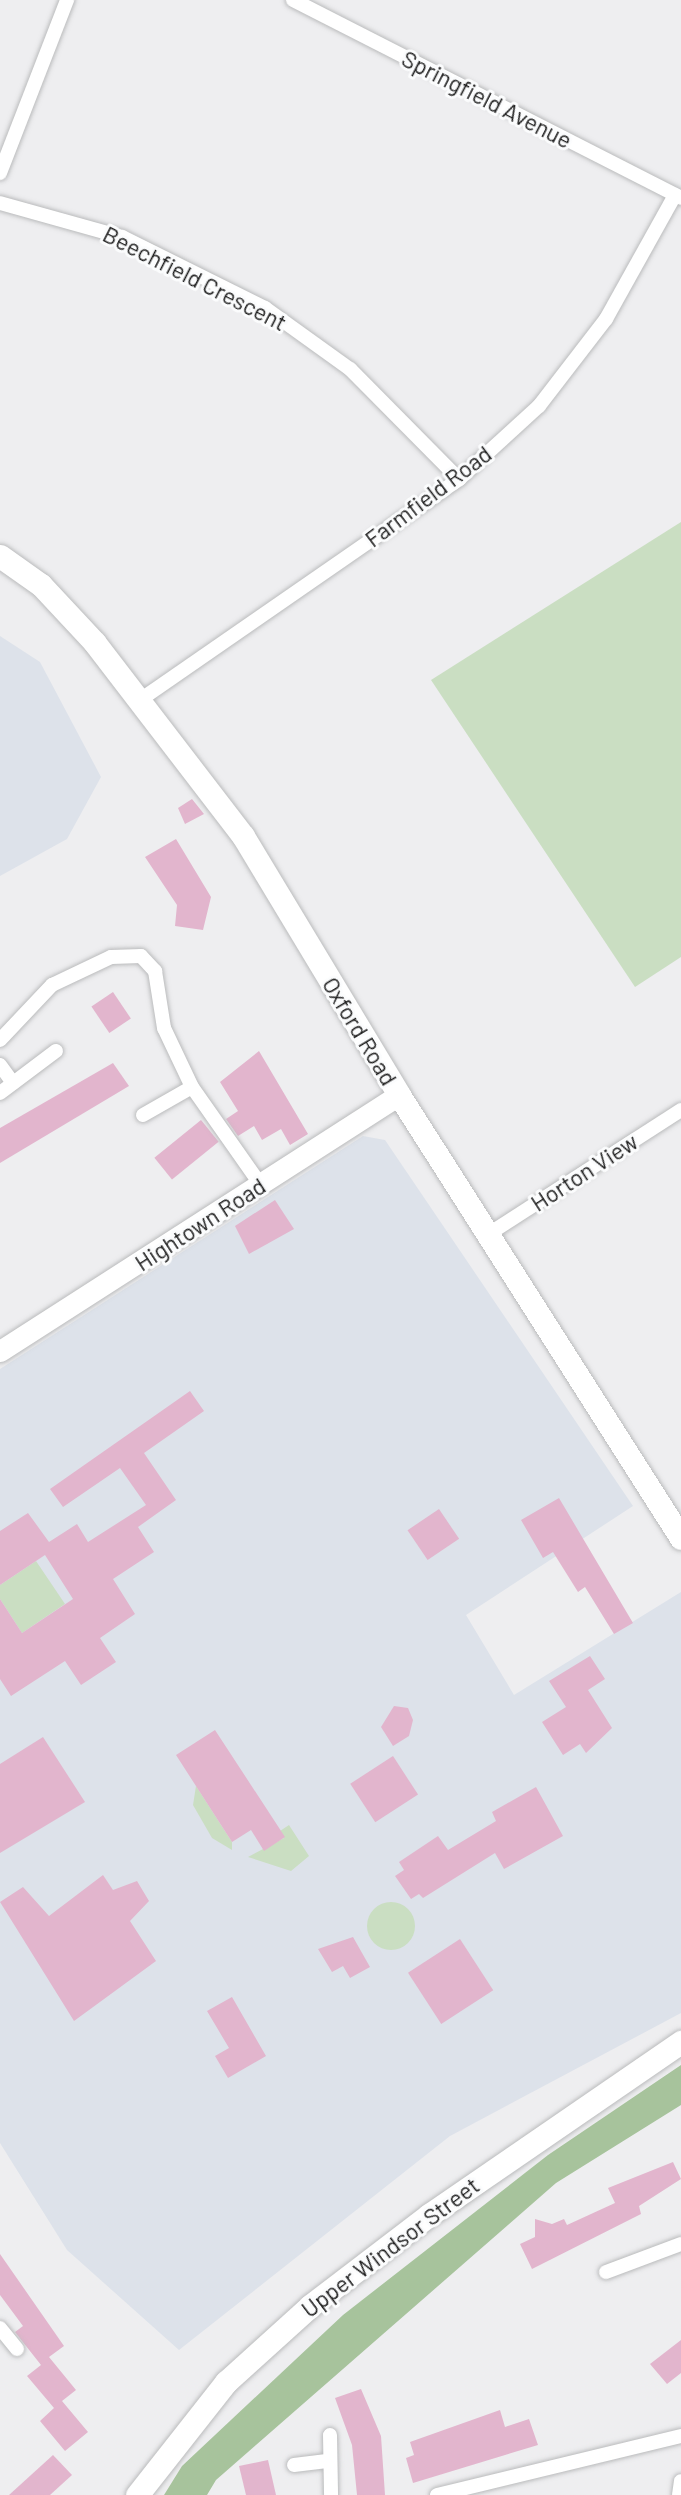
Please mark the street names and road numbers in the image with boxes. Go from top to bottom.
street label: Springfield Avenue [397,44,577,154]
street label: Beechfield Crescent [99,220,291,336]
street label: Farmfield Road [359,440,497,552]
street label: Oxford Road [317,972,403,1090]
street label: Horton View [525,1127,643,1217]
street label: Hightown Road [130,1172,270,1276]
street label: Upper Windsor Street [296,2171,484,2323]

